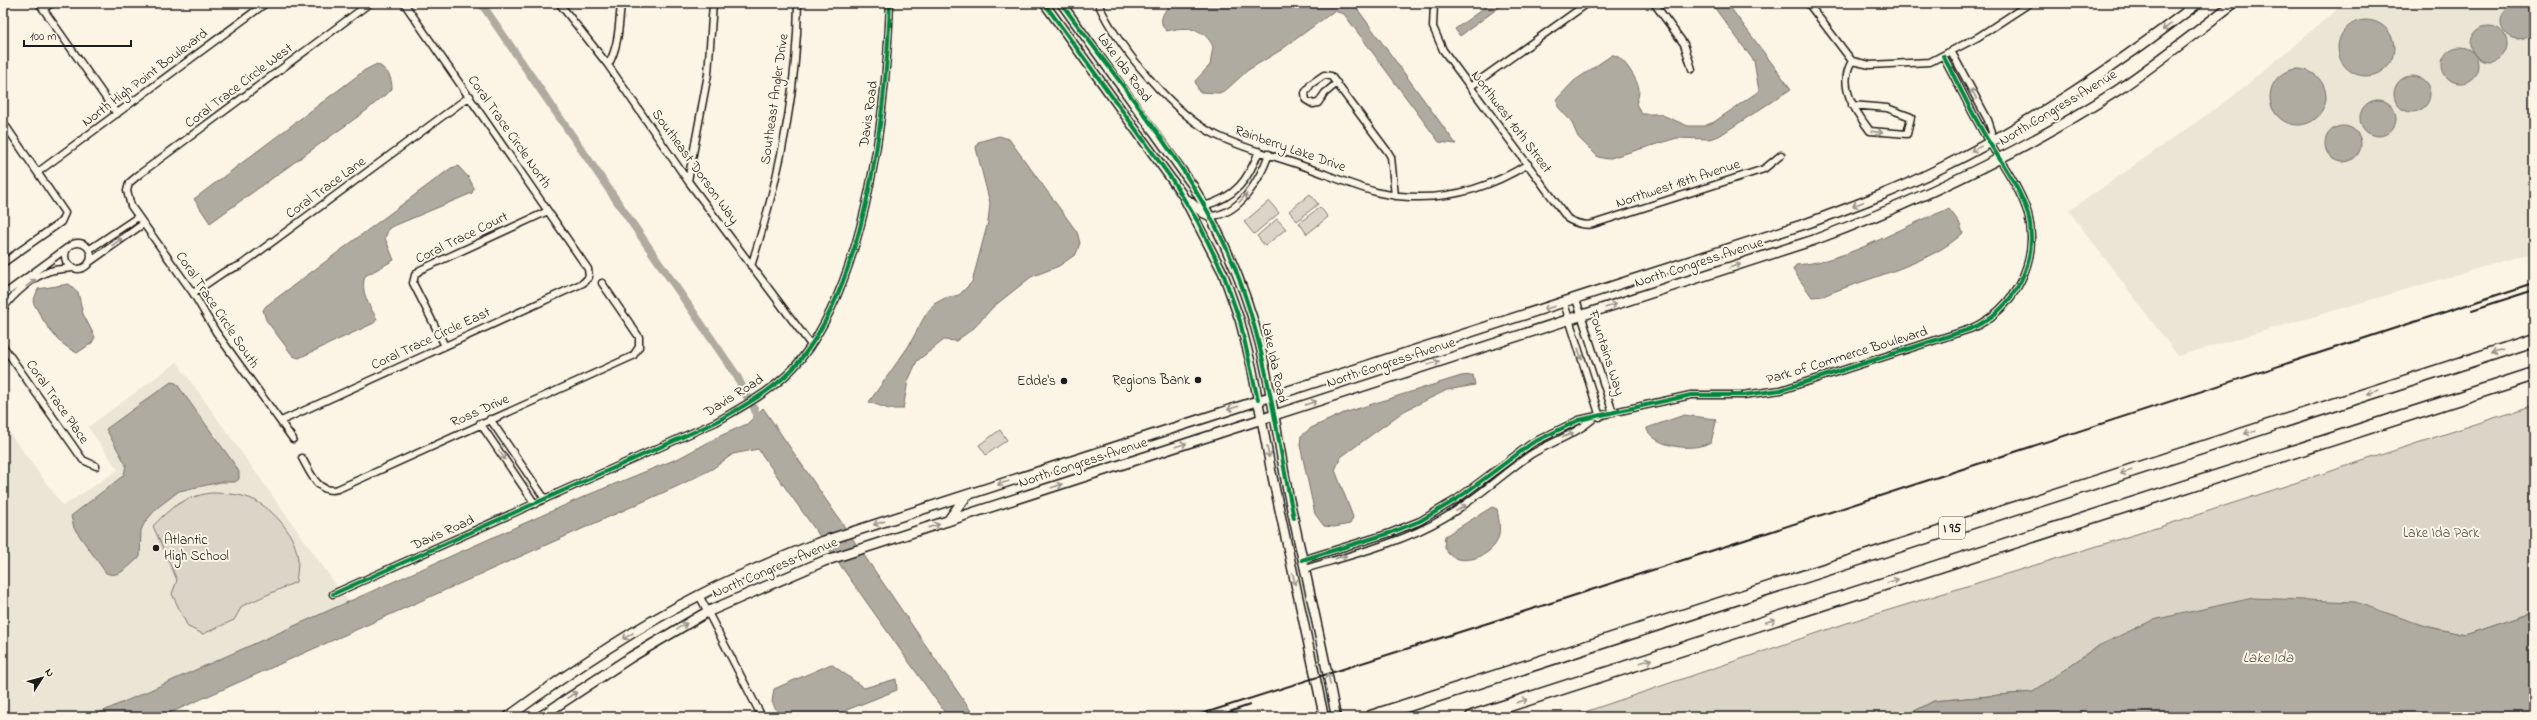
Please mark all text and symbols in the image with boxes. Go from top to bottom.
scale bar [24,22,131,48]
one-way arrow [2162,22,2173,31]
street label: North High Point Boulevard [78,23,213,133]
text: 100 m [30,28,57,46]
street label: Lake Ida Road [1092,29,1156,107]
street label: Southeast Angler Drive [755,32,796,166]
street label: Coral Trace Circle West [181,38,298,134]
street label: North Congress Avenue [1995,64,2122,152]
street label: Northwest 10th Street [1465,66,1557,178]
street label: Coral Trace Circle North [462,71,556,193]
street label: Davis Road [854,79,884,150]
one-way arrow [1970,88,1977,100]
street label: Southeast Dorson Way [645,105,744,230]
street label: Rainberry Lake Drive [1231,120,1349,179]
one-way arrow [1870,128,1883,135]
one-way arrow [1970,146,1982,154]
street label: Coral Trace Lane [282,151,371,224]
street label: Northwest 18th Avenue [1613,154,1744,214]
one-way arrow [1238,192,1247,203]
one-way arrow [1852,201,1864,209]
street label: Coral Trace Court [412,206,512,269]
street label: North Congress Avenue [1632,232,1767,295]
one-way arrow [111,238,122,246]
street label: Coral Trace Circle South [170,247,264,373]
one-way arrow [1728,262,1741,269]
one-way arrow [26,278,37,287]
street label: Coral Trace Circle East [368,302,494,376]
one-way arrow [1605,302,1618,309]
one-way arrow [1543,305,1556,312]
street label: Fountains Way [1581,307,1630,399]
street label: Lake Ida Road [1255,321,1293,405]
street label: Park of Commerce Boulevard [1764,321,1930,391]
street label: North Congress Avenue [1324,332,1459,395]
one-way arrow [1577,347,1584,360]
one-way arrow [2491,349,2504,356]
street label: Coral Trace Place [20,356,94,449]
one-way arrow [1428,359,1441,366]
street label: Davis Road [699,369,768,423]
place label: Regions Bank [1112,370,1191,392]
place label: Edde's [1017,371,1056,392]
marker: Regions Bank [1193,375,1203,385]
marker: Edde's [1059,376,1069,386]
street label: Ross Drive [447,389,513,433]
one-way arrow [2367,389,2380,396]
one-way arrow [1304,399,1317,406]
one-way arrow [1226,405,1239,412]
one-way arrow [2243,429,2256,436]
one-way arrow [1562,431,1574,438]
street label: North Congress Avenue [1016,432,1151,495]
one-way arrow [1174,441,1187,448]
one-way arrow [1264,445,1272,458]
one-way arrow [498,450,506,461]
one-way arrow [2120,469,2133,476]
one-way arrow [996,480,1009,487]
one-way arrow [1051,481,1063,489]
one-way arrow [1455,503,1467,511]
street label: Davis Road [407,510,478,557]
road number: I 95 [1939,517,1965,539]
one-way arrow [874,520,886,528]
one-way arrow [927,522,940,529]
park label: Lake Ida Park [2403,523,2480,544]
place label: Atlantic High School [164,530,229,568]
street label: North Congress Avenue [709,532,842,605]
marker: Atlantic High School [151,543,161,553]
one-way arrow [1335,553,1348,560]
one-way arrow [1291,572,1299,585]
one-way arrow [1887,577,1900,584]
one-way arrow [1763,617,1776,624]
one-way arrow [676,621,688,629]
one-way arrow [622,632,634,640]
water label: Lake Ida [2243,647,2294,669]
one-way arrow [1639,657,1652,664]
north arrow [22,658,62,698]
text: N [41,665,58,680]
one-way arrow [1324,672,1332,685]
one-way arrow [566,691,577,699]
one-way arrow [1516,697,1529,704]

